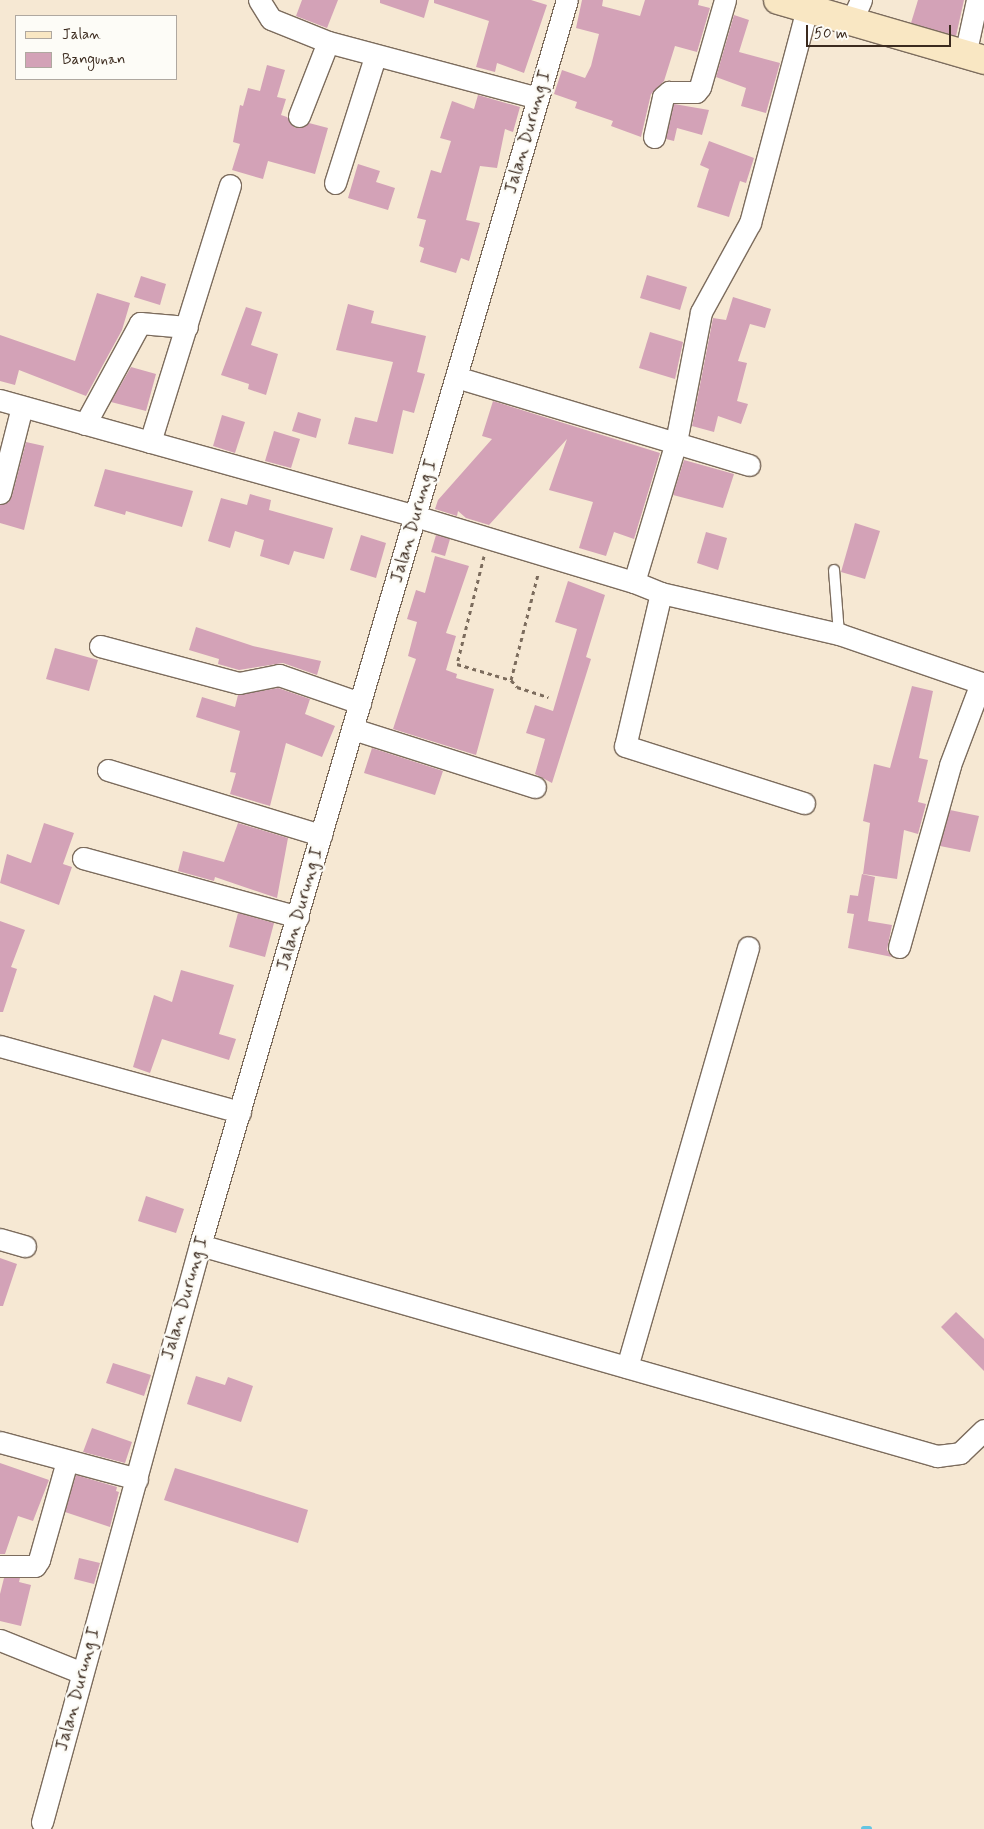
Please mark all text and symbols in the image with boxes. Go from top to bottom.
legend [15,15,178,80]
scale bar [809,15,954,47]
text: 50 m [814,24,848,44]
text: Jalan [62,25,101,45]
text: Bangunan [62,50,125,70]
street label: Jalan Durung I [501,70,555,194]
street label: Jalan Durung I [387,459,441,583]
street label: Jalan Durung I [273,847,327,971]
street label: Jalan Durung I [158,1236,212,1360]
street label: Jalan Durung I [52,1627,104,1751]

